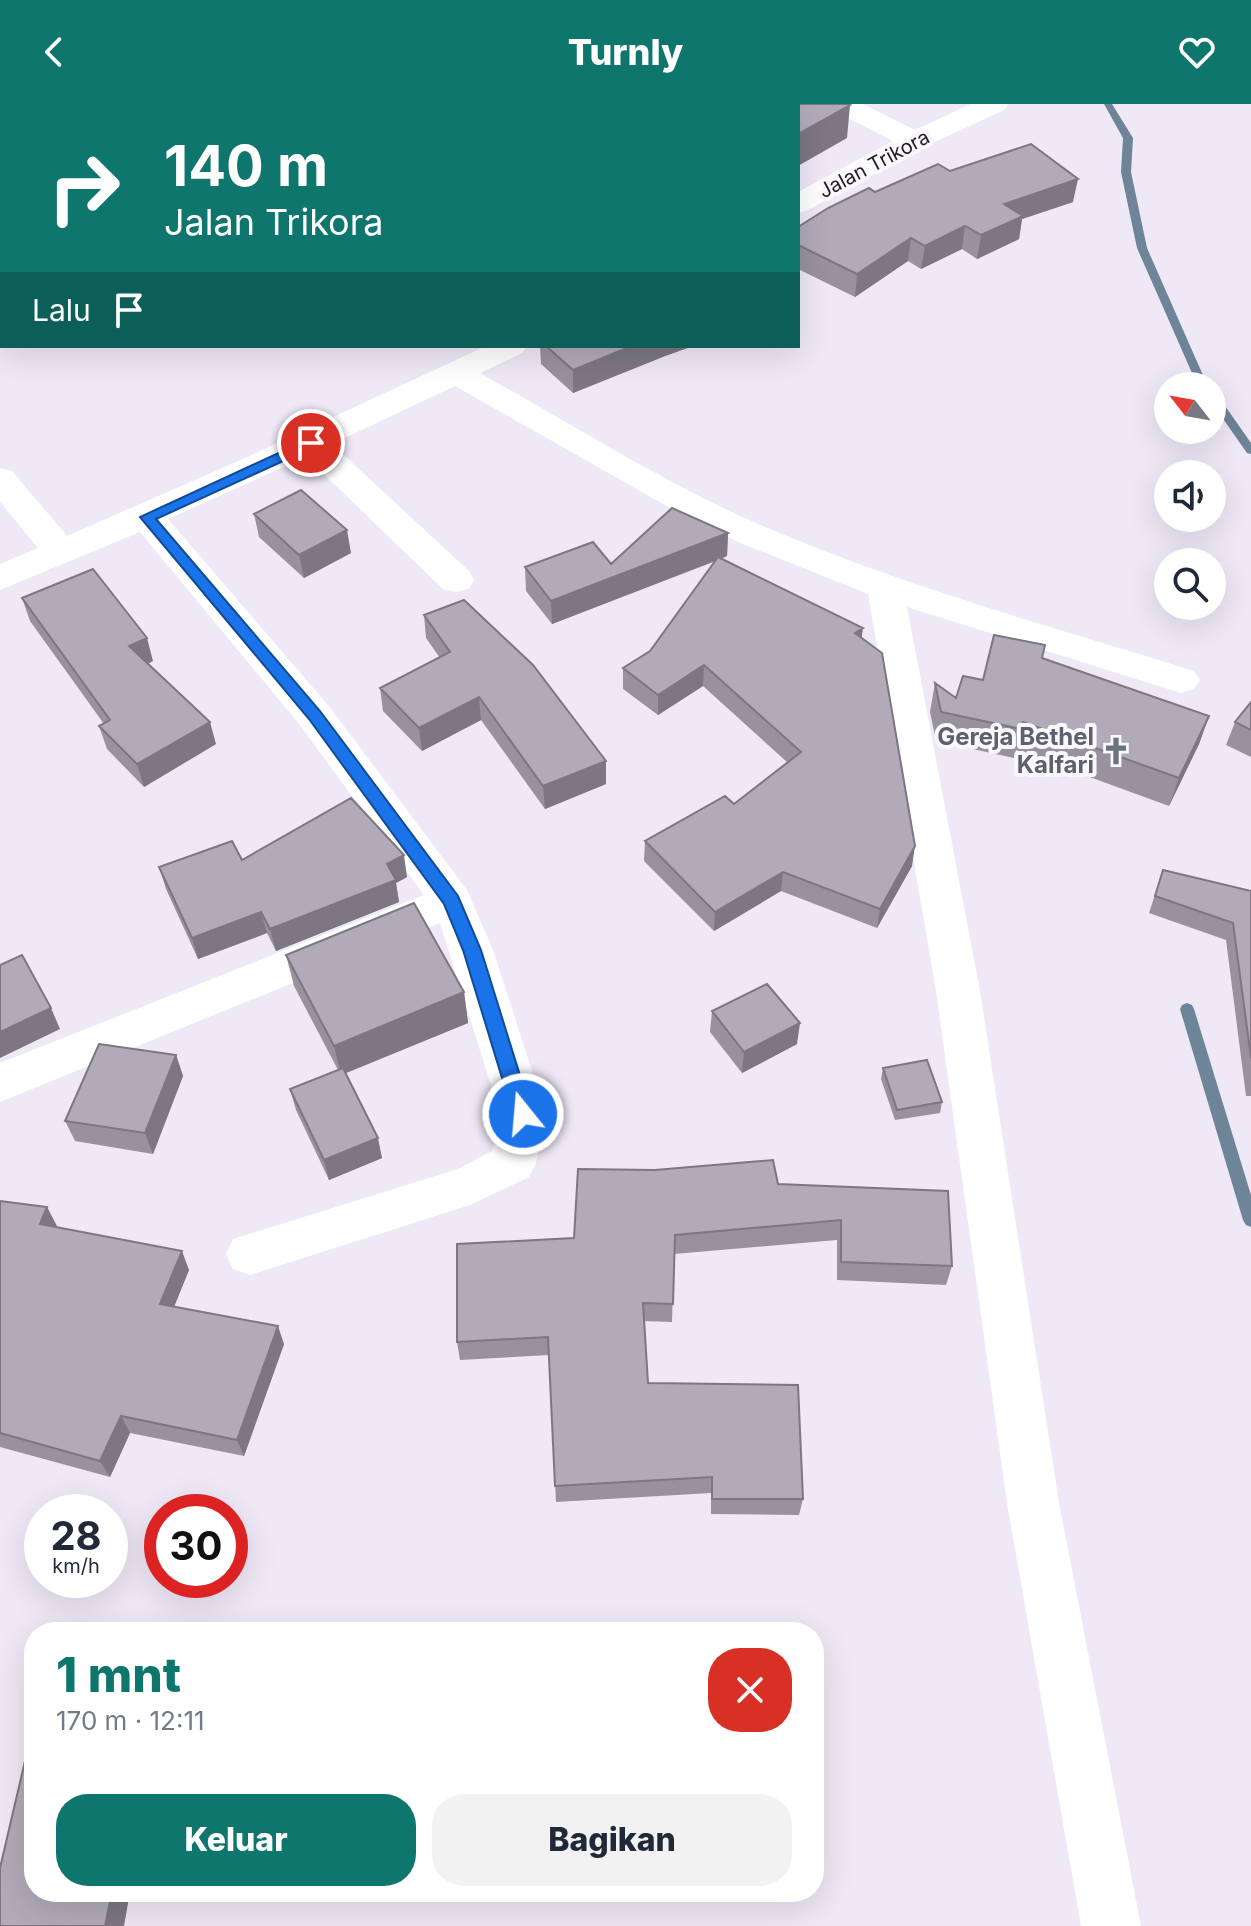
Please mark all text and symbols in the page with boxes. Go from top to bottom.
icon: back [32,30,76,74]
text: Turnly [568,30,683,74]
icon: heart [1175,30,1219,74]
street label: Jalan Trikora [815,125,933,203]
text: 140 m [164,132,328,200]
icon: right [32,136,136,240]
text: Jalan Trikora [164,200,383,244]
icon: arrive [107,288,151,332]
text: Lalu [32,292,91,328]
north arrow [1154,372,1226,444]
map controls [1154,372,1226,620]
pin [277,409,345,477]
icon: arrive [289,421,333,465]
button: sound [1154,460,1226,532]
button: search [1154,548,1226,620]
place label: Gereja Bethel Kalfari [937,722,1094,779]
church icon: Gereja Bethel Kalfari [1101,736,1131,766]
position arrow [481,1072,565,1156]
speed limit sign: 30 [144,1494,248,1598]
text: 28 [50,1511,102,1560]
text: km/h [52,1554,100,1578]
text: 1 mnt [56,1645,181,1704]
button: close [708,1648,792,1732]
text: 170 m · 12:11 [56,1705,205,1736]
button: Keluar [56,1794,416,1886]
button: Bagikan [432,1794,792,1886]

